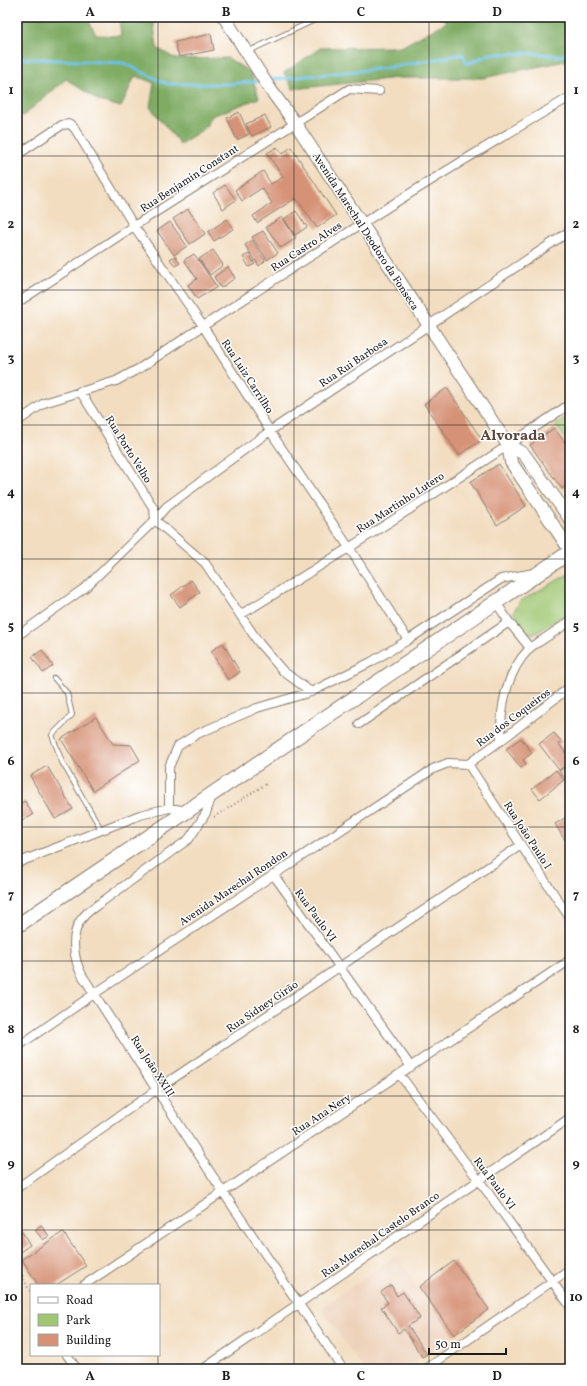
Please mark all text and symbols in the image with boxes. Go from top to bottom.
text: A [85,4,95,22]
text: B [222,4,231,22]
text: C [357,4,365,22]
text: D [492,4,502,22]
text: 1 [8,82,14,100]
text: 1 [573,82,579,100]
street label: Rua Benjamin Constant [138,142,242,217]
street label: Avenida Marechal Deodoro da Fonseca [308,150,422,314]
text: 2 [8,216,15,234]
text: 2 [573,216,580,234]
street label: Rua Castro Alves [268,218,346,276]
street label: Rua Rui Barbosa [317,334,391,392]
street label: Rua Luiz Carrilho [217,337,276,417]
text: 3 [8,350,15,368]
text: 3 [573,350,580,368]
street label: Rua Porto Velho [101,413,155,487]
district label: Alvorada [480,426,546,447]
street label: Rua Martinho Lutero [354,469,448,537]
text: 4 [7,484,15,502]
text: 4 [572,484,580,502]
text: 5 [8,618,14,636]
text: 5 [573,618,579,636]
street label: Rua dos Coqueiros [474,685,554,751]
text: 6 [7,753,15,771]
text: 6 [572,753,580,771]
street label: Rua João Paulo I [499,799,554,873]
street label: Avenida Marechal Rondon [177,846,291,930]
street label: Rua Paulo VI [291,886,339,945]
text: 7 [8,887,14,905]
text: 7 [573,887,579,905]
street label: Rua Sidney Girão [224,978,302,1037]
text: 8 [7,1021,15,1039]
text: 8 [572,1021,580,1039]
street label: Rua João XXIII [126,1033,177,1101]
street label: Rua Ana Nery [289,1091,354,1140]
text: 9 [7,1155,15,1173]
street label: Rua Paulo VI [469,1155,518,1213]
text: 9 [572,1155,580,1173]
street label: Rua Marechal Castelo Branco [319,1189,443,1282]
legend [30,1284,160,1356]
text: 10 [4,1289,18,1307]
text: 10 [569,1289,583,1307]
text: Road [66,1293,93,1309]
text: Park [66,1313,91,1329]
scale bar [429,1330,506,1356]
text: Building [66,1333,111,1349]
text: 50 m [435,1337,461,1353]
text: A [85,1368,95,1386]
text: B [222,1368,231,1386]
text: C [357,1368,365,1386]
text: D [492,1368,502,1386]

